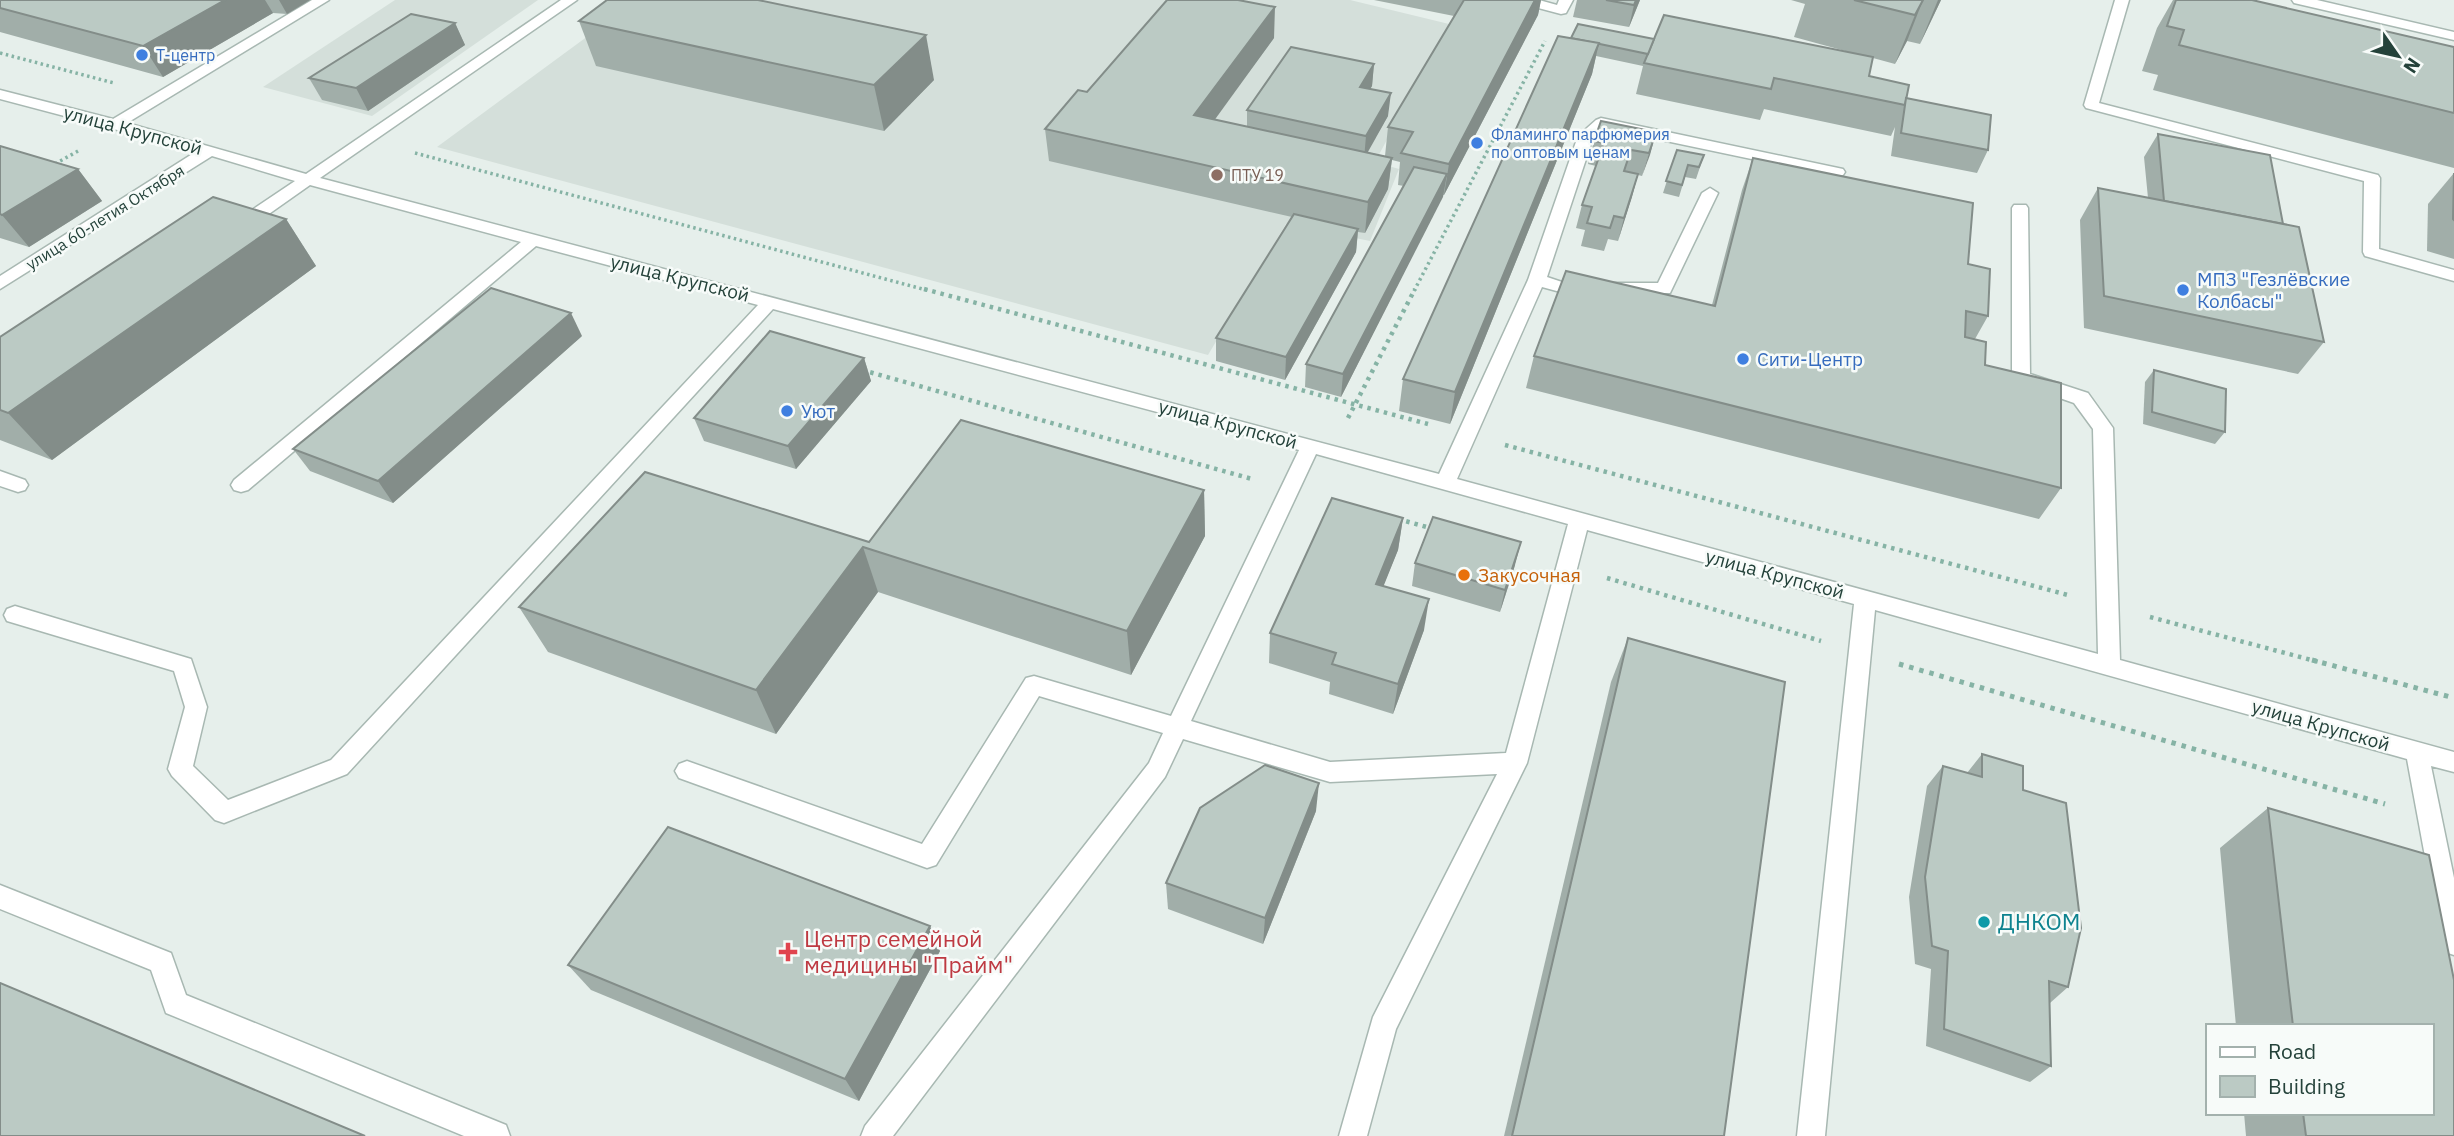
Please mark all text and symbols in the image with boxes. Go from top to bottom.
north arrow [2363,21,2433,91]
place label: Т-центр [156,45,215,65]
marker: Т-центр [134,47,150,63]
text: N [2398,53,2426,78]
street label: улица Крупской [61,100,205,160]
place label: Фламинго парфюмерия по оптовым ценам [1491,124,1670,162]
marker: Фламинго парфюмерия по оптовым ценам [1469,135,1485,151]
street label: улица 60-летия Октября [22,160,188,274]
place label: ПТУ 19 [1231,165,1284,185]
marker: ПТУ 19 [1209,167,1225,183]
street label: улица Крупской [608,249,752,307]
place label: МПЗ "Гезлёвские Колбасы" [2197,267,2350,313]
marker: МПЗ "Гезлёвские Колбасы" [2175,282,2191,298]
place label: Сити-Центр [1757,347,1863,371]
marker: Сити-Центр [1735,351,1751,367]
street label: улица Крупской [1156,394,1300,454]
place label: Уют [801,399,835,423]
marker: Уют [779,403,795,419]
street label: улица Крупской [1703,544,1847,604]
place label: Закусочная [1478,563,1581,587]
marker: Закусочная [1456,567,1472,583]
street label: улица Крупской [2249,694,2393,756]
place label: ДНКОМ [1998,906,2081,936]
marker: ДНКОМ [1976,914,1992,930]
place label: Центр семейной медицины "Прайм" [804,923,1013,979]
marker: Центр семейной медицины "Прайм" [778,942,798,962]
legend [2206,1024,2433,1115]
text: Road [2268,1037,2316,1065]
text: Building [2268,1072,2345,1100]

